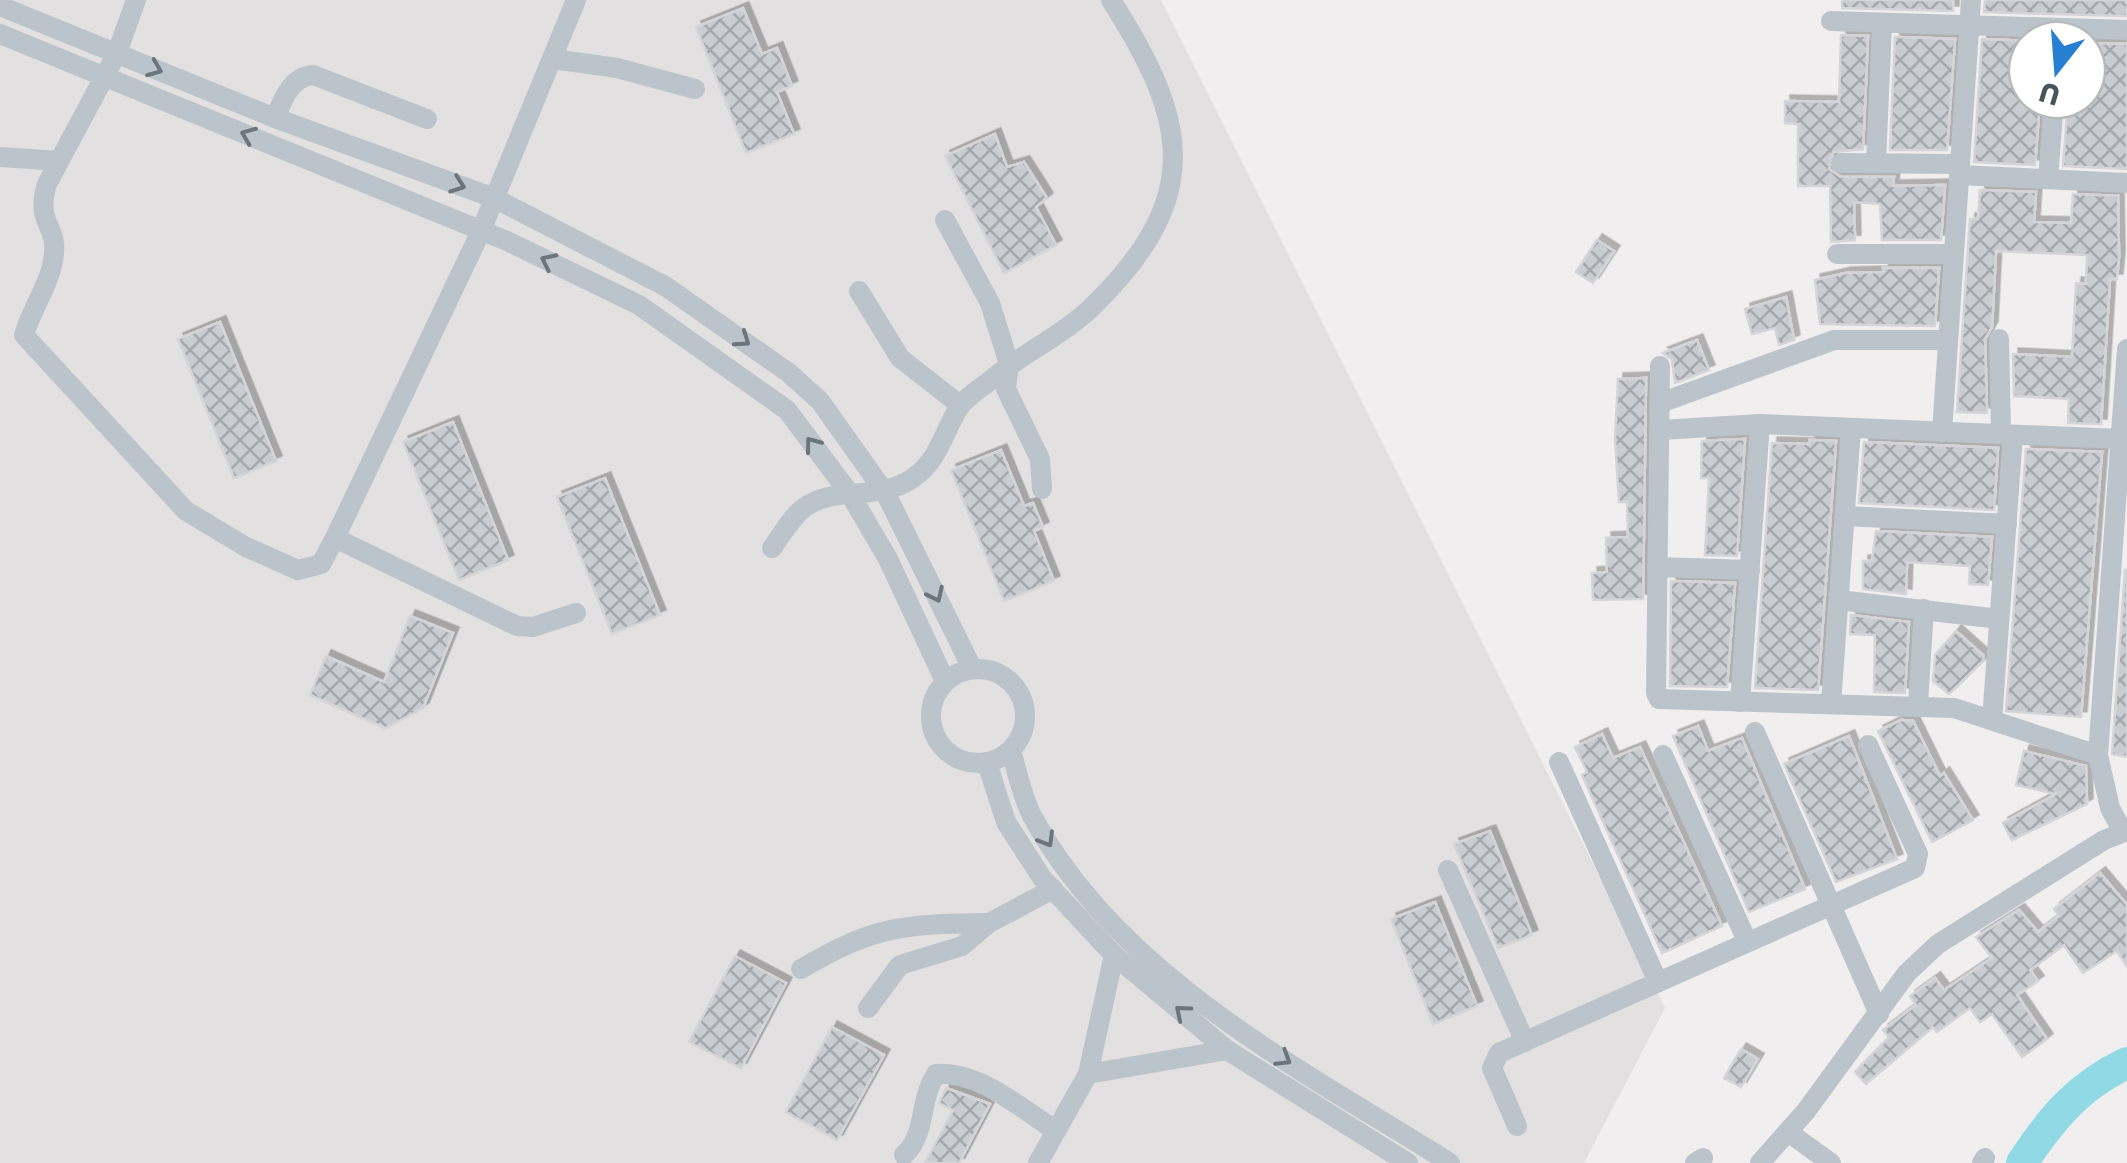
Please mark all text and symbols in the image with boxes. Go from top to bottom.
north arrow [2007,20,2107,120]
one-way arrow [145,57,163,77]
text: U [2035,72,2065,115]
one-way arrow [240,127,258,147]
one-way arrow [449,173,466,194]
one-way arrow [540,253,558,273]
one-way arrow [731,328,750,347]
one-way arrow [807,437,824,455]
one-way arrow [924,584,944,602]
one-way arrow [1035,829,1054,847]
one-way arrow [1175,1006,1193,1024]
one-way arrow [1274,1046,1292,1065]

